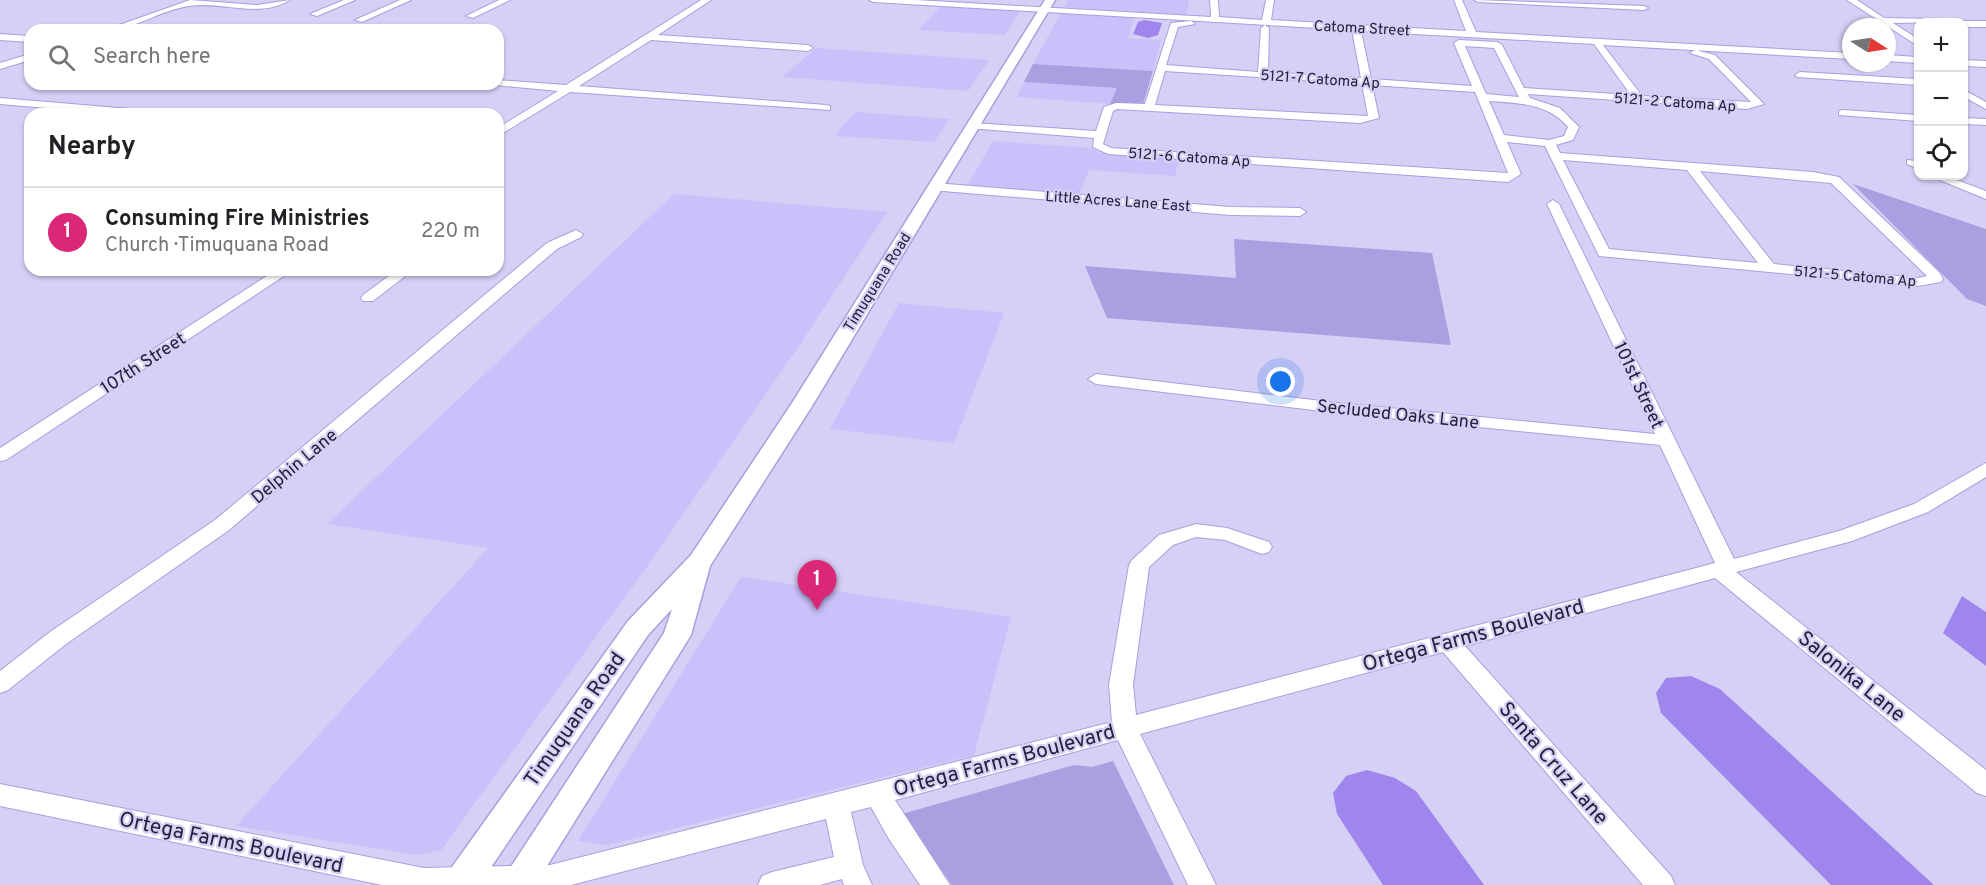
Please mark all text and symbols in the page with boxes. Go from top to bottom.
street label: Catoma Street [1313,17,1411,42]
north arrow [1842,18,1896,72]
map controls [1914,18,1968,180]
button: + [1914,18,1968,72]
search box [24,24,504,90]
icon: search [45,41,78,74]
text: Search here [93,44,211,71]
street label: 5121-7 Catoma Ap [1259,67,1380,94]
button: − [1914,72,1968,126]
street label: 5121-2 Catoma Ap [1613,90,1737,117]
button: locate [1914,126,1968,180]
text: Nearby [48,131,136,164]
street label: 5121-6 Catoma Ap [1127,145,1251,172]
street label: Little Acres Lane East [1045,188,1191,217]
text: Consuming Fire Ministries [105,206,370,233]
text: 1 [64,219,72,245]
text: 220 m [421,219,480,245]
street label: Timuquana Road [840,230,916,336]
text: Church · Timuquana Road [105,233,329,259]
street label: 5121-5 Catoma Ap [1793,263,1917,292]
street label: 107th Street [97,328,191,400]
street label: 101st Street [1607,338,1668,433]
your location [1266,367,1295,396]
street label: Secluded Oaks Lane [1316,396,1480,435]
street label: Delphin Lane [247,424,343,510]
pin: 1 [798,560,836,610]
street label: Ortega Farms Boulevard [1360,594,1587,679]
street label: Salonika Lane [1792,625,1910,729]
street label: Timuquana Road [519,647,632,793]
street label: Santa Cruz Lane [1492,697,1614,831]
street label: Ortega Farms Boulevard [891,719,1118,804]
street label: Ortega Farms Boulevard [116,807,345,880]

